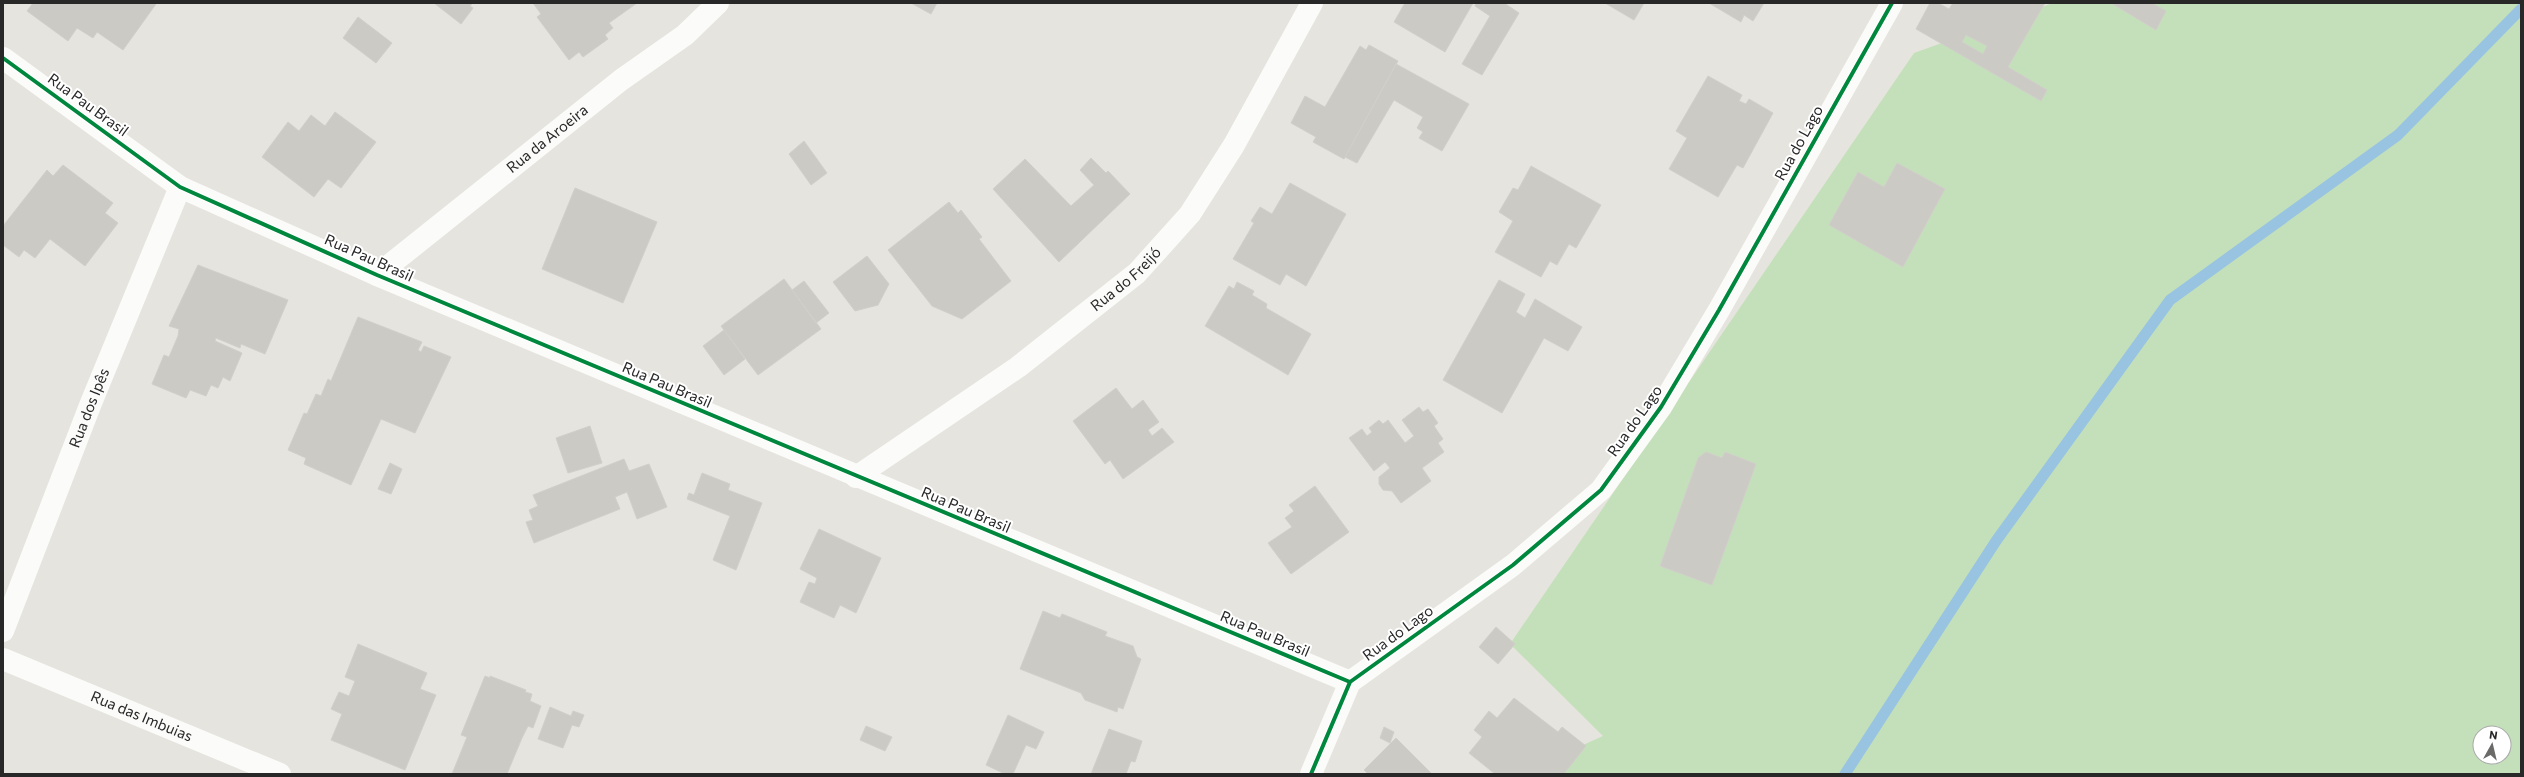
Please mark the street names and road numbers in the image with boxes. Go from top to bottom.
street label: Rua Pau Brasil [45,69,132,140]
street label: Rua da Aroeira [502,100,591,176]
street label: Rua do Lago [1770,102,1826,183]
street label: Rua Pau Brasil [322,229,417,285]
street label: Rua do Freijó [1086,243,1164,314]
street label: Rua Pau Brasil [620,357,715,411]
street label: Rua dos Ipês [65,365,112,450]
street label: Rua do Lago [1603,381,1665,460]
street label: Rua Pau Brasil [919,482,1014,536]
street label: Rua do Lago [1359,601,1436,664]
street label: Rua Pau Brasil [1218,606,1313,660]
street label: Rua das Imbuias [88,686,196,745]

